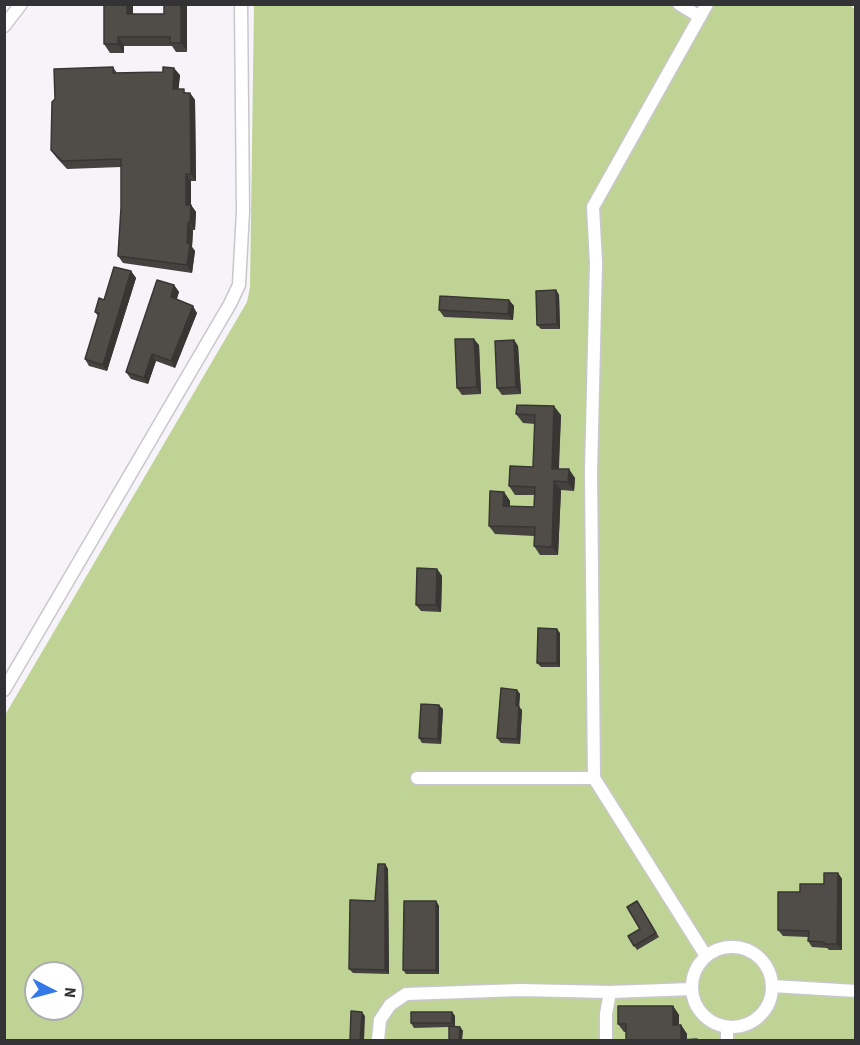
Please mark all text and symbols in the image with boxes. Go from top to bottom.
north arrow [24,961,84,1021]
text: N [58,986,81,999]

